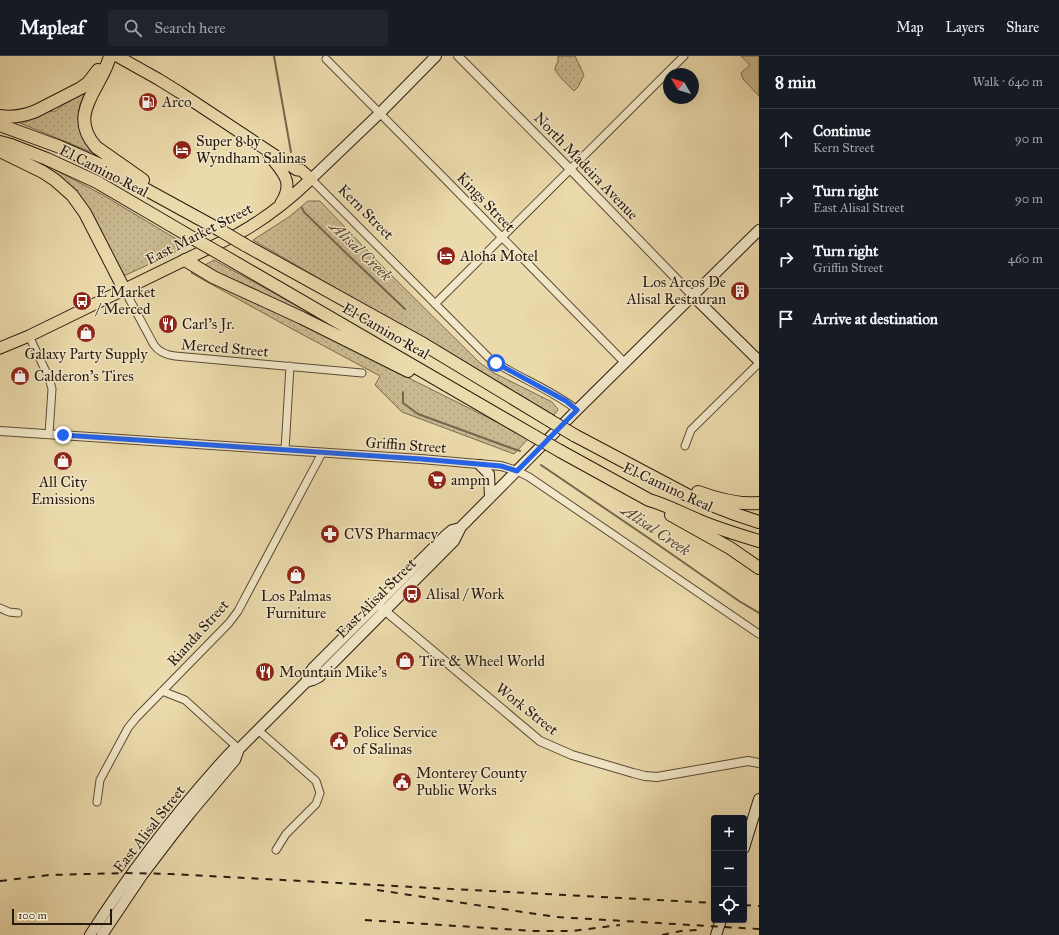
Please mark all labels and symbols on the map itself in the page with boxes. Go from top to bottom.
north arrow [663,68,699,104]
fuel station icon: Arco [137,91,159,113]
place label: Arco [161,93,192,111]
street label: North Madeira Avenue [530,108,642,224]
place label: Super 8 by Wyndham Salinas [196,132,306,167]
hotel icon: Super 8 by Wyndham Salinas [171,139,193,161]
street label: El Camino Real [56,141,152,202]
street label: Kings Street [453,168,519,236]
street label: Kern Street [335,181,398,244]
street label: East Market Street [143,199,256,269]
water label: Alisal Creek [325,215,396,285]
hotel icon: Aloha Motel [435,245,457,267]
place label: Aloha Motel [459,247,539,265]
place label: Los Arcos De Alisal Restauran [626,273,726,308]
building icon: Los Arcos De Alisal Restauran [729,280,751,302]
place label: E Market / Merced [95,283,156,318]
bus stop icon: E Market / Merced [71,290,93,312]
street label: El Camino Real [339,299,434,364]
restaurant icon: Carl's Jr. [157,313,179,335]
place label: Carl's Jr. [182,315,235,334]
shop icon: Galaxy Party Supply [75,322,97,344]
street label: Merced Street [181,335,270,361]
place label: Galaxy Party Supply [25,345,148,363]
route start [487,354,505,372]
shop icon: Calderon's Tires [9,365,31,387]
place label: Calderon's Tires [34,367,134,385]
route end [54,426,72,444]
street label: Griffin Street [365,433,448,457]
shop icon: All City Emissions [52,450,74,472]
street label: El Camino Real [620,458,717,516]
supermarket icon: ampm [426,469,448,491]
place label: ampm [451,471,490,489]
place label: All City Emissions [31,473,95,508]
water label: Alisal Creek [616,499,694,560]
pharmacy icon: CVS Pharmacy [319,523,341,545]
place label: CVS Pharmacy [344,525,439,543]
street label: East Alisal Street [332,554,420,642]
shop icon: Los Palmas Furniture [285,564,307,586]
bus stop icon: Alisal / Work [401,583,423,605]
place label: Alisal / Work [425,585,504,603]
place label: Los Palmas Furniture [261,587,331,622]
street label: Rianda Street [163,595,233,670]
shop icon: Tire & Wheel World [394,650,416,672]
place label: Tire & Wheel World [419,652,546,670]
restaurant icon: Mountain Mike's [254,661,276,683]
place label: Mountain Mike's [279,663,387,681]
street label: Work Street [492,679,562,739]
place label: Police Service of Salinas [353,723,437,758]
public building icon: Police Service of Salinas [328,730,350,752]
place label: Monterey County Public Works [416,764,528,799]
public building icon: Monterey County Public Works [391,771,413,793]
street label: East Alisal Street [109,781,189,876]
scale bar [12,907,112,926]

